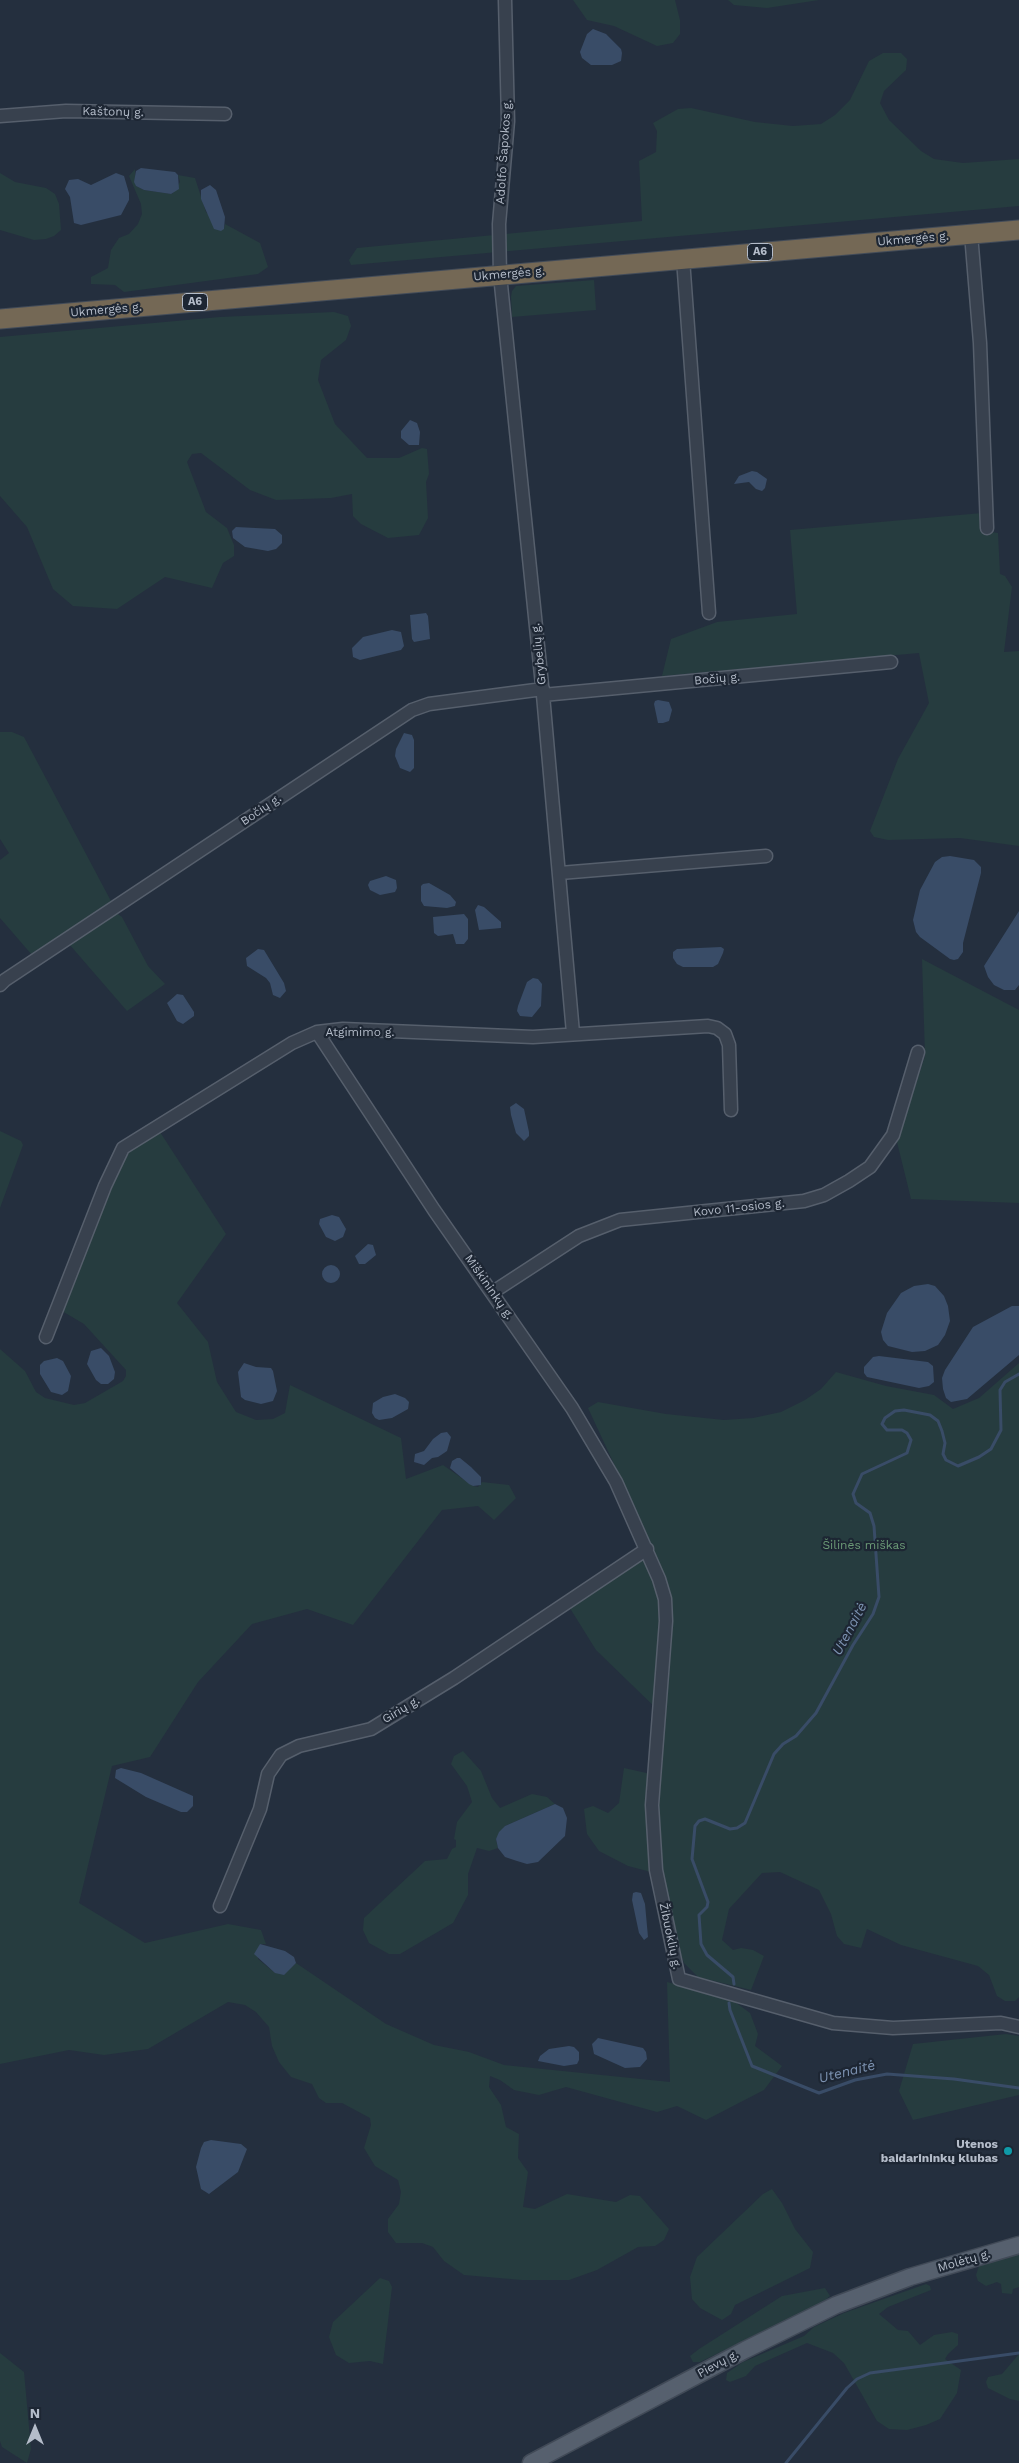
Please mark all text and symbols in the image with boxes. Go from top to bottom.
street label: Adolfo Šapokos g. [493,99,515,205]
street label: Kaštonų g. [82,104,144,120]
street label: Ukmergės g. [877,229,949,249]
road number: A6 [748,243,772,260]
street label: Ukmergės g. [473,264,545,284]
road number: A6 [182,294,208,310]
street label: Ukmergės g. [70,300,142,320]
street label: Grybelių g. [529,622,549,686]
street label: Bočių g. [693,670,741,688]
street label: Bočių g. [238,791,284,829]
street label: Atgimimo g. [325,1025,395,1039]
street label: Kovo 11-osios g. [693,1196,785,1220]
street label: Miškininkų g. [461,1252,517,1322]
park label: Šilinės miškas [822,1538,906,1552]
water label: Utenaitė [829,1600,871,1658]
street label: Girių g. [380,1693,422,1727]
street label: Žibuoklių g. [656,1901,684,1971]
water label: Utenaitė [817,2057,877,2087]
place label: Utenos baidarininkų klubas [881,2137,998,2165]
marker: Utenos baidarininkų klubas [1002,2145,1014,2157]
street label: Molėtų g. [936,2247,992,2275]
street label: Pievų g. [695,2347,741,2381]
north arrow [10,2403,60,2453]
text: N [30,2405,40,2421]

